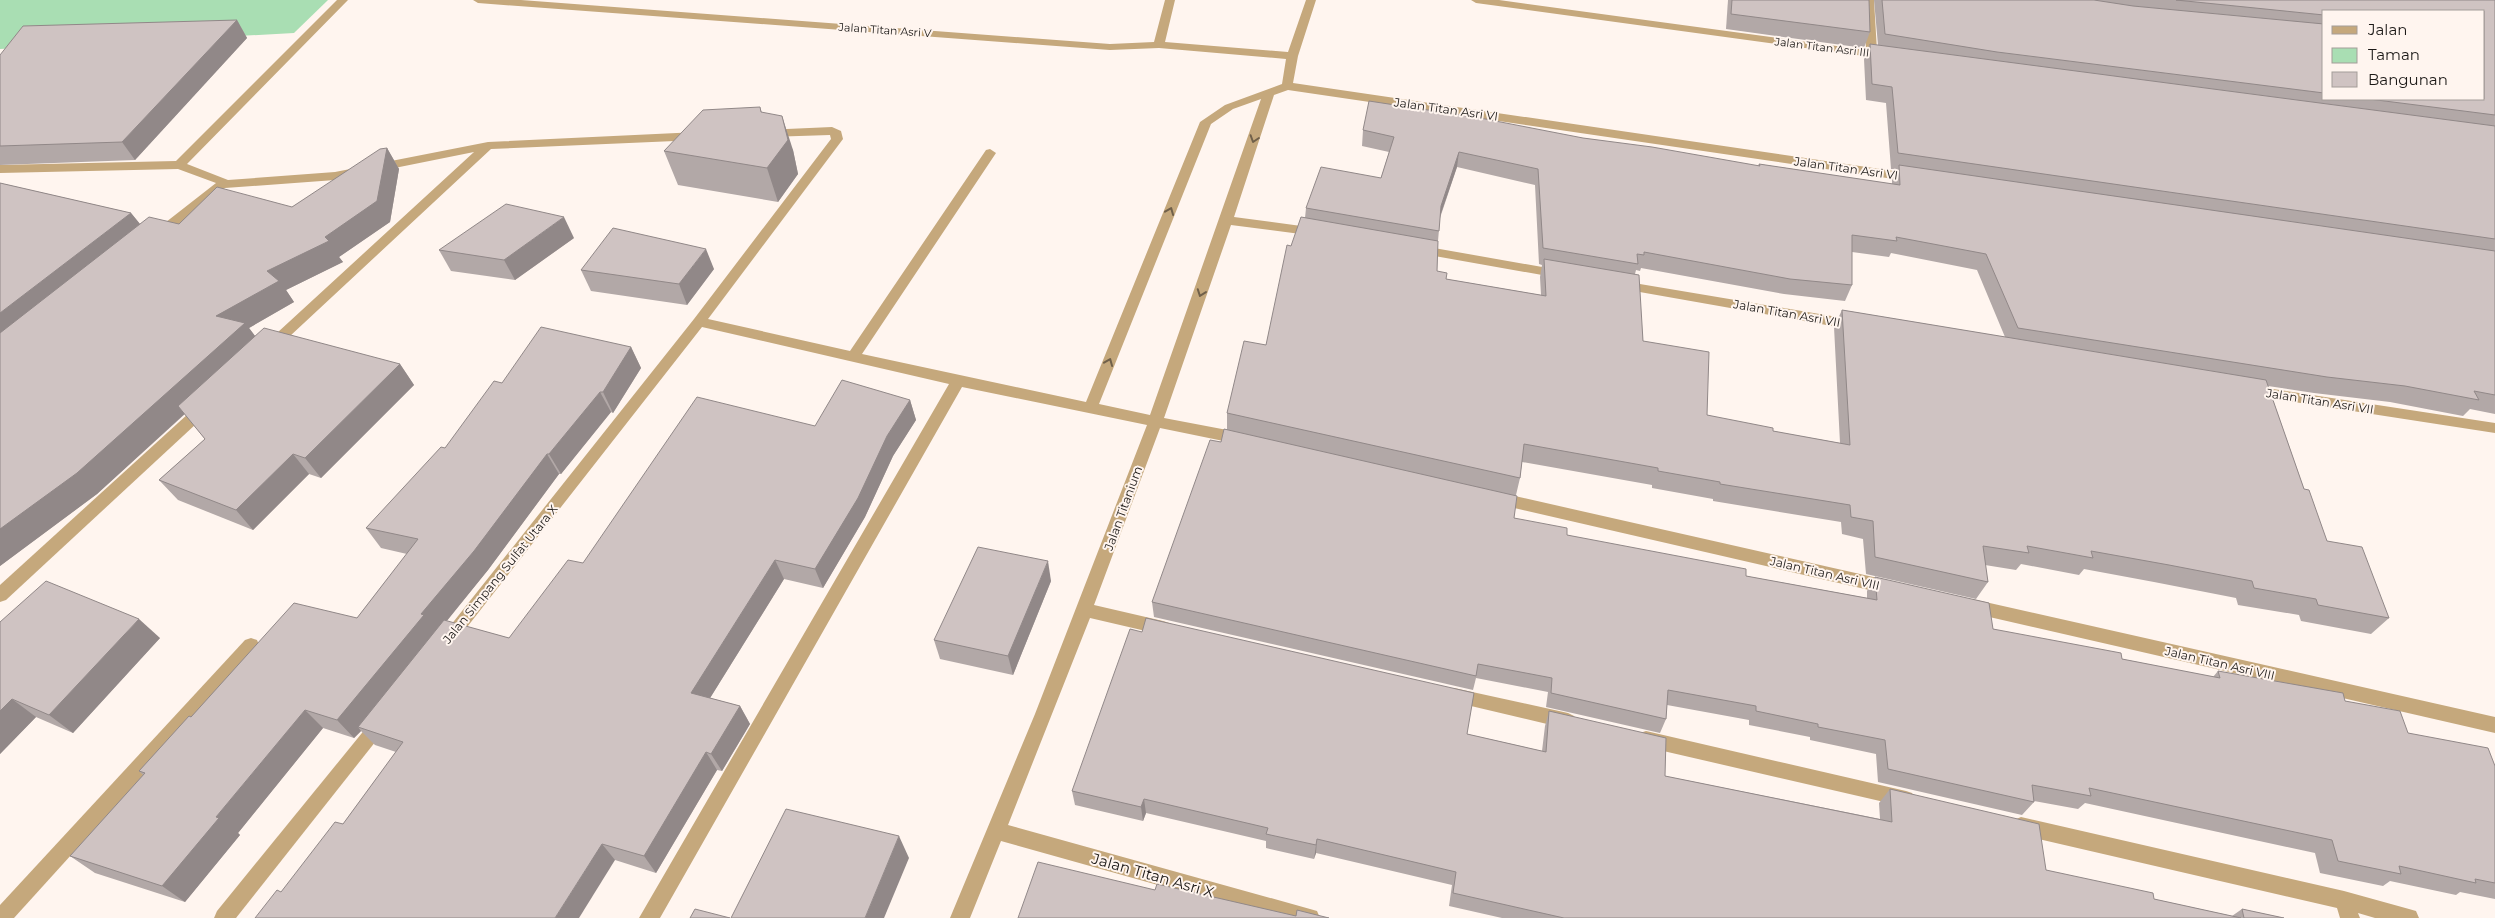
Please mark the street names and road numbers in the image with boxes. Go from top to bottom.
street label: Jalan Titan Asri V [837,20,932,40]
street label: Jalan Titan Asri III [1773,34,1870,60]
street label: Jalan Titan Asri VI [1392,94,1499,124]
street label: Jalan Titan Asri VI [1792,153,1899,183]
street label: Jalan Titan Asri VII [1731,296,1842,330]
street label: Jalan Titan Asri VII [2264,385,2375,417]
street label: Jalan Titanium [1100,464,1145,553]
street label: Jalan Simpang Sulfat Utara X [439,502,561,647]
street label: Jalan Titan Asri VIII [1768,553,1881,593]
street label: Jalan Titan Asri VIII [2163,643,2276,683]
street label: Jalan Titan Asri X [1089,848,1216,902]

